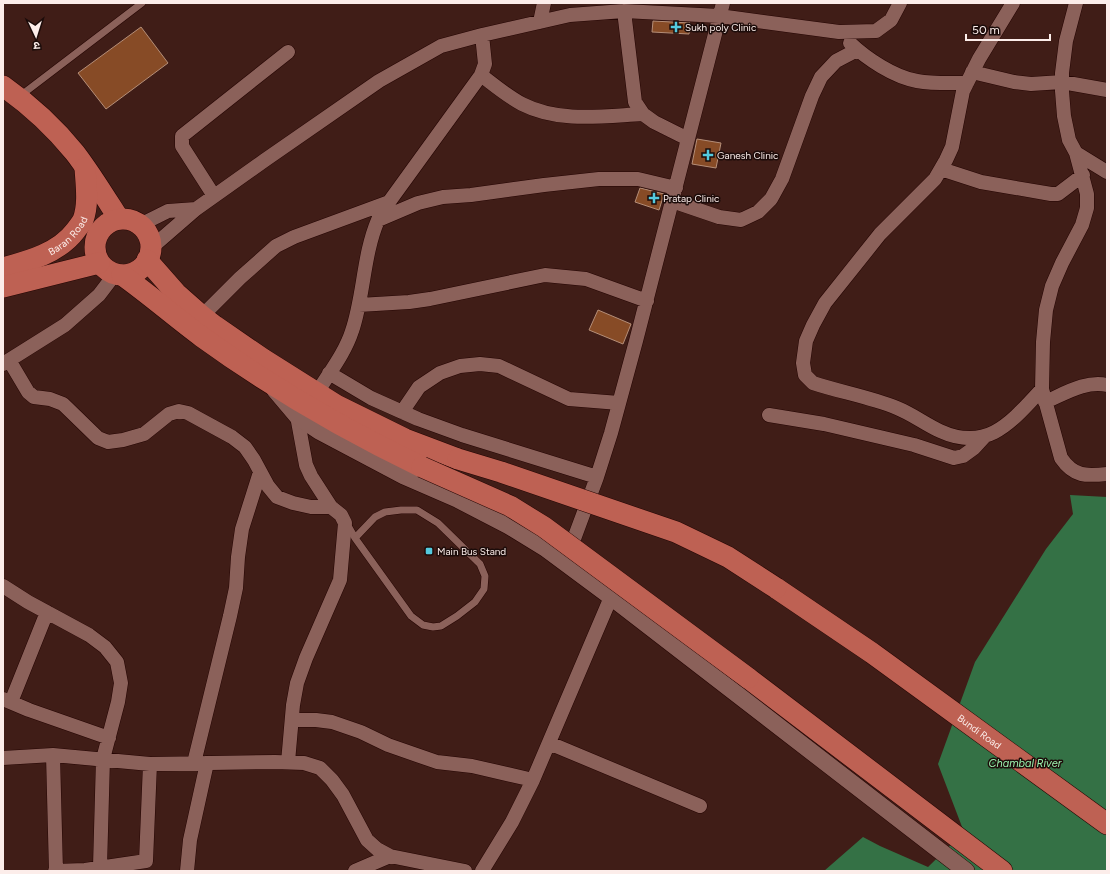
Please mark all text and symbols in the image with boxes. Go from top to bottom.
north arrow [16,16,56,56]
scale bar [966,16,1050,42]
marker: Sukh poly Clinic [670,21,682,33]
place label: Sukh poly Clinic [685,21,757,34]
text: 50 m [972,23,1000,37]
text: उ [32,39,40,52]
marker: Ganesh Clinic [702,149,714,161]
place label: Ganesh Clinic [717,149,779,162]
marker: Pratap Clinic [648,192,660,204]
place label: Pratap Clinic [663,192,720,205]
street label: Baran Road [46,215,90,258]
place label: Main Bus Stand [437,545,506,558]
marker: Main Bus Stand [424,546,434,556]
street label: Bundi Road [955,711,1004,752]
water label: Chambal River [989,757,1063,770]

